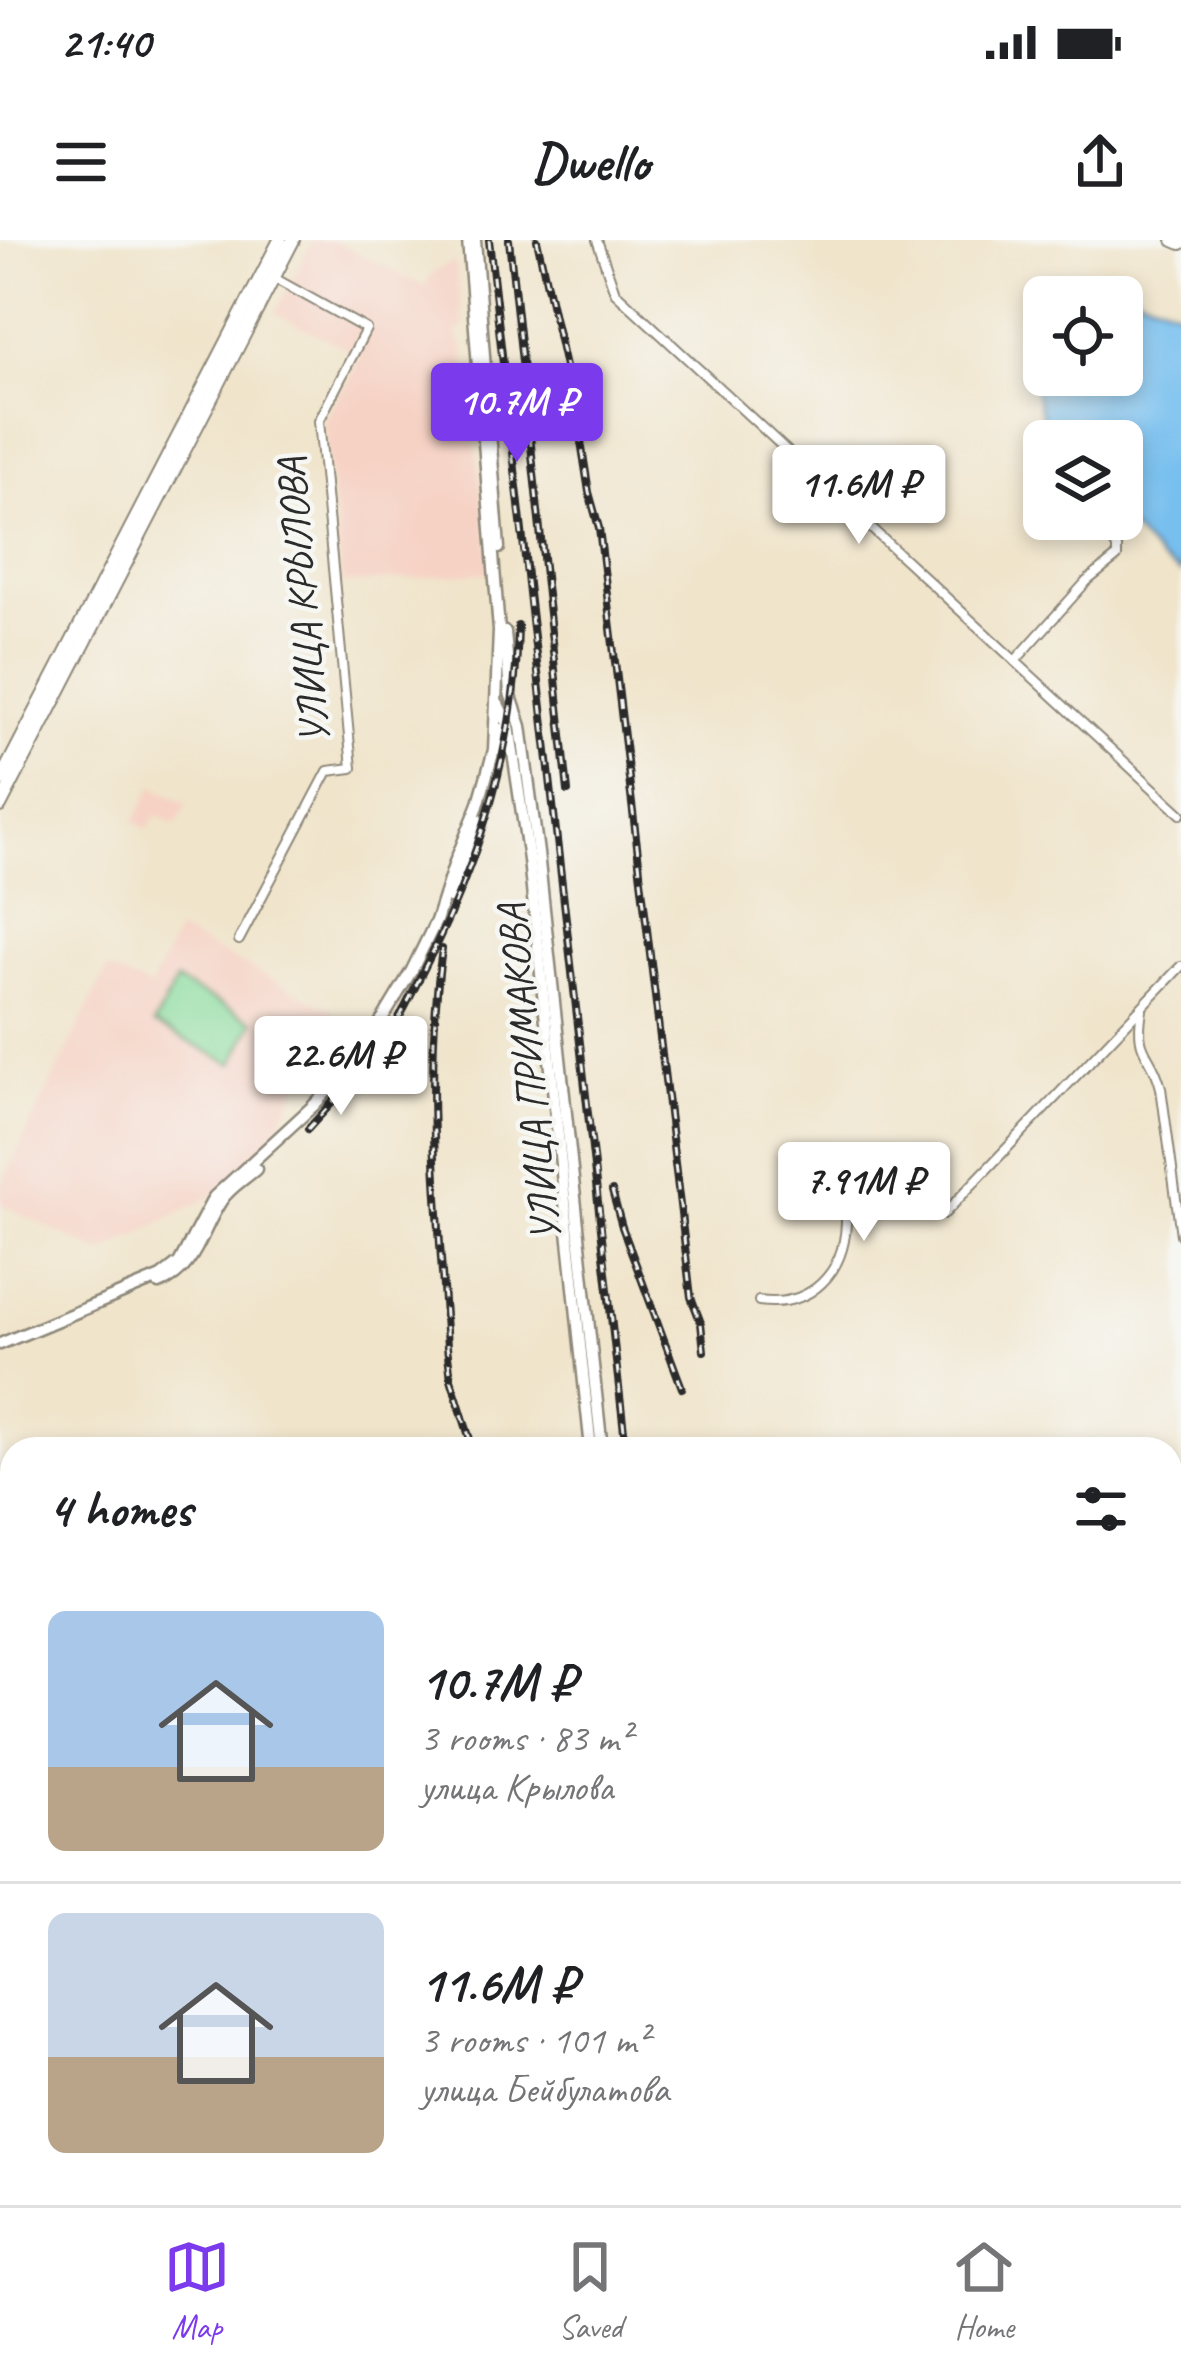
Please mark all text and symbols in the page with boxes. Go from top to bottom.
text: 21:40 [60,14,150,71]
text: Dwello [532,128,649,196]
icon: menu [48,129,114,195]
icon: share [1067,129,1133,195]
map controls [1023,276,1143,540]
button: locate [1023,276,1143,396]
pin: 10.7M ₽ [406,363,628,465]
text: 10.7M ₽ [458,377,576,426]
button: layers [1023,420,1143,540]
pin: 11.6M ₽ [748,445,970,547]
street label: УЛИЦА КРЫЛОВА [264,455,342,746]
text: 11.6M ₽ [799,459,919,508]
street label: УЛИЦА ПРИМАКОВА [485,900,573,1244]
pin: 22.6M ₽ [230,1016,452,1118]
text: 22.6M ₽ [281,1030,401,1079]
pin: 7.91M ₽ [753,1142,975,1244]
text: 7.91M ₽ [805,1156,923,1205]
icon: filters [1068,1476,1134,1542]
text: 4 homes [48,1477,192,1541]
text: 10.7M ₽ [420,1650,575,1714]
icon: home [144,1659,288,1803]
text: 3 rooms · 83 m² [420,1714,631,1763]
text: улица Крылова [420,1763,613,1812]
text: 11.6M ₽ [420,1952,576,2016]
icon: home [144,1961,288,2105]
text: 3 rooms · 101 m² [420,2016,648,2065]
text: улица Бейбулатова [420,2065,669,2114]
tab: Map [164,2234,230,2348]
tab: Saved [557,2234,623,2348]
tab: Home [951,2234,1017,2348]

